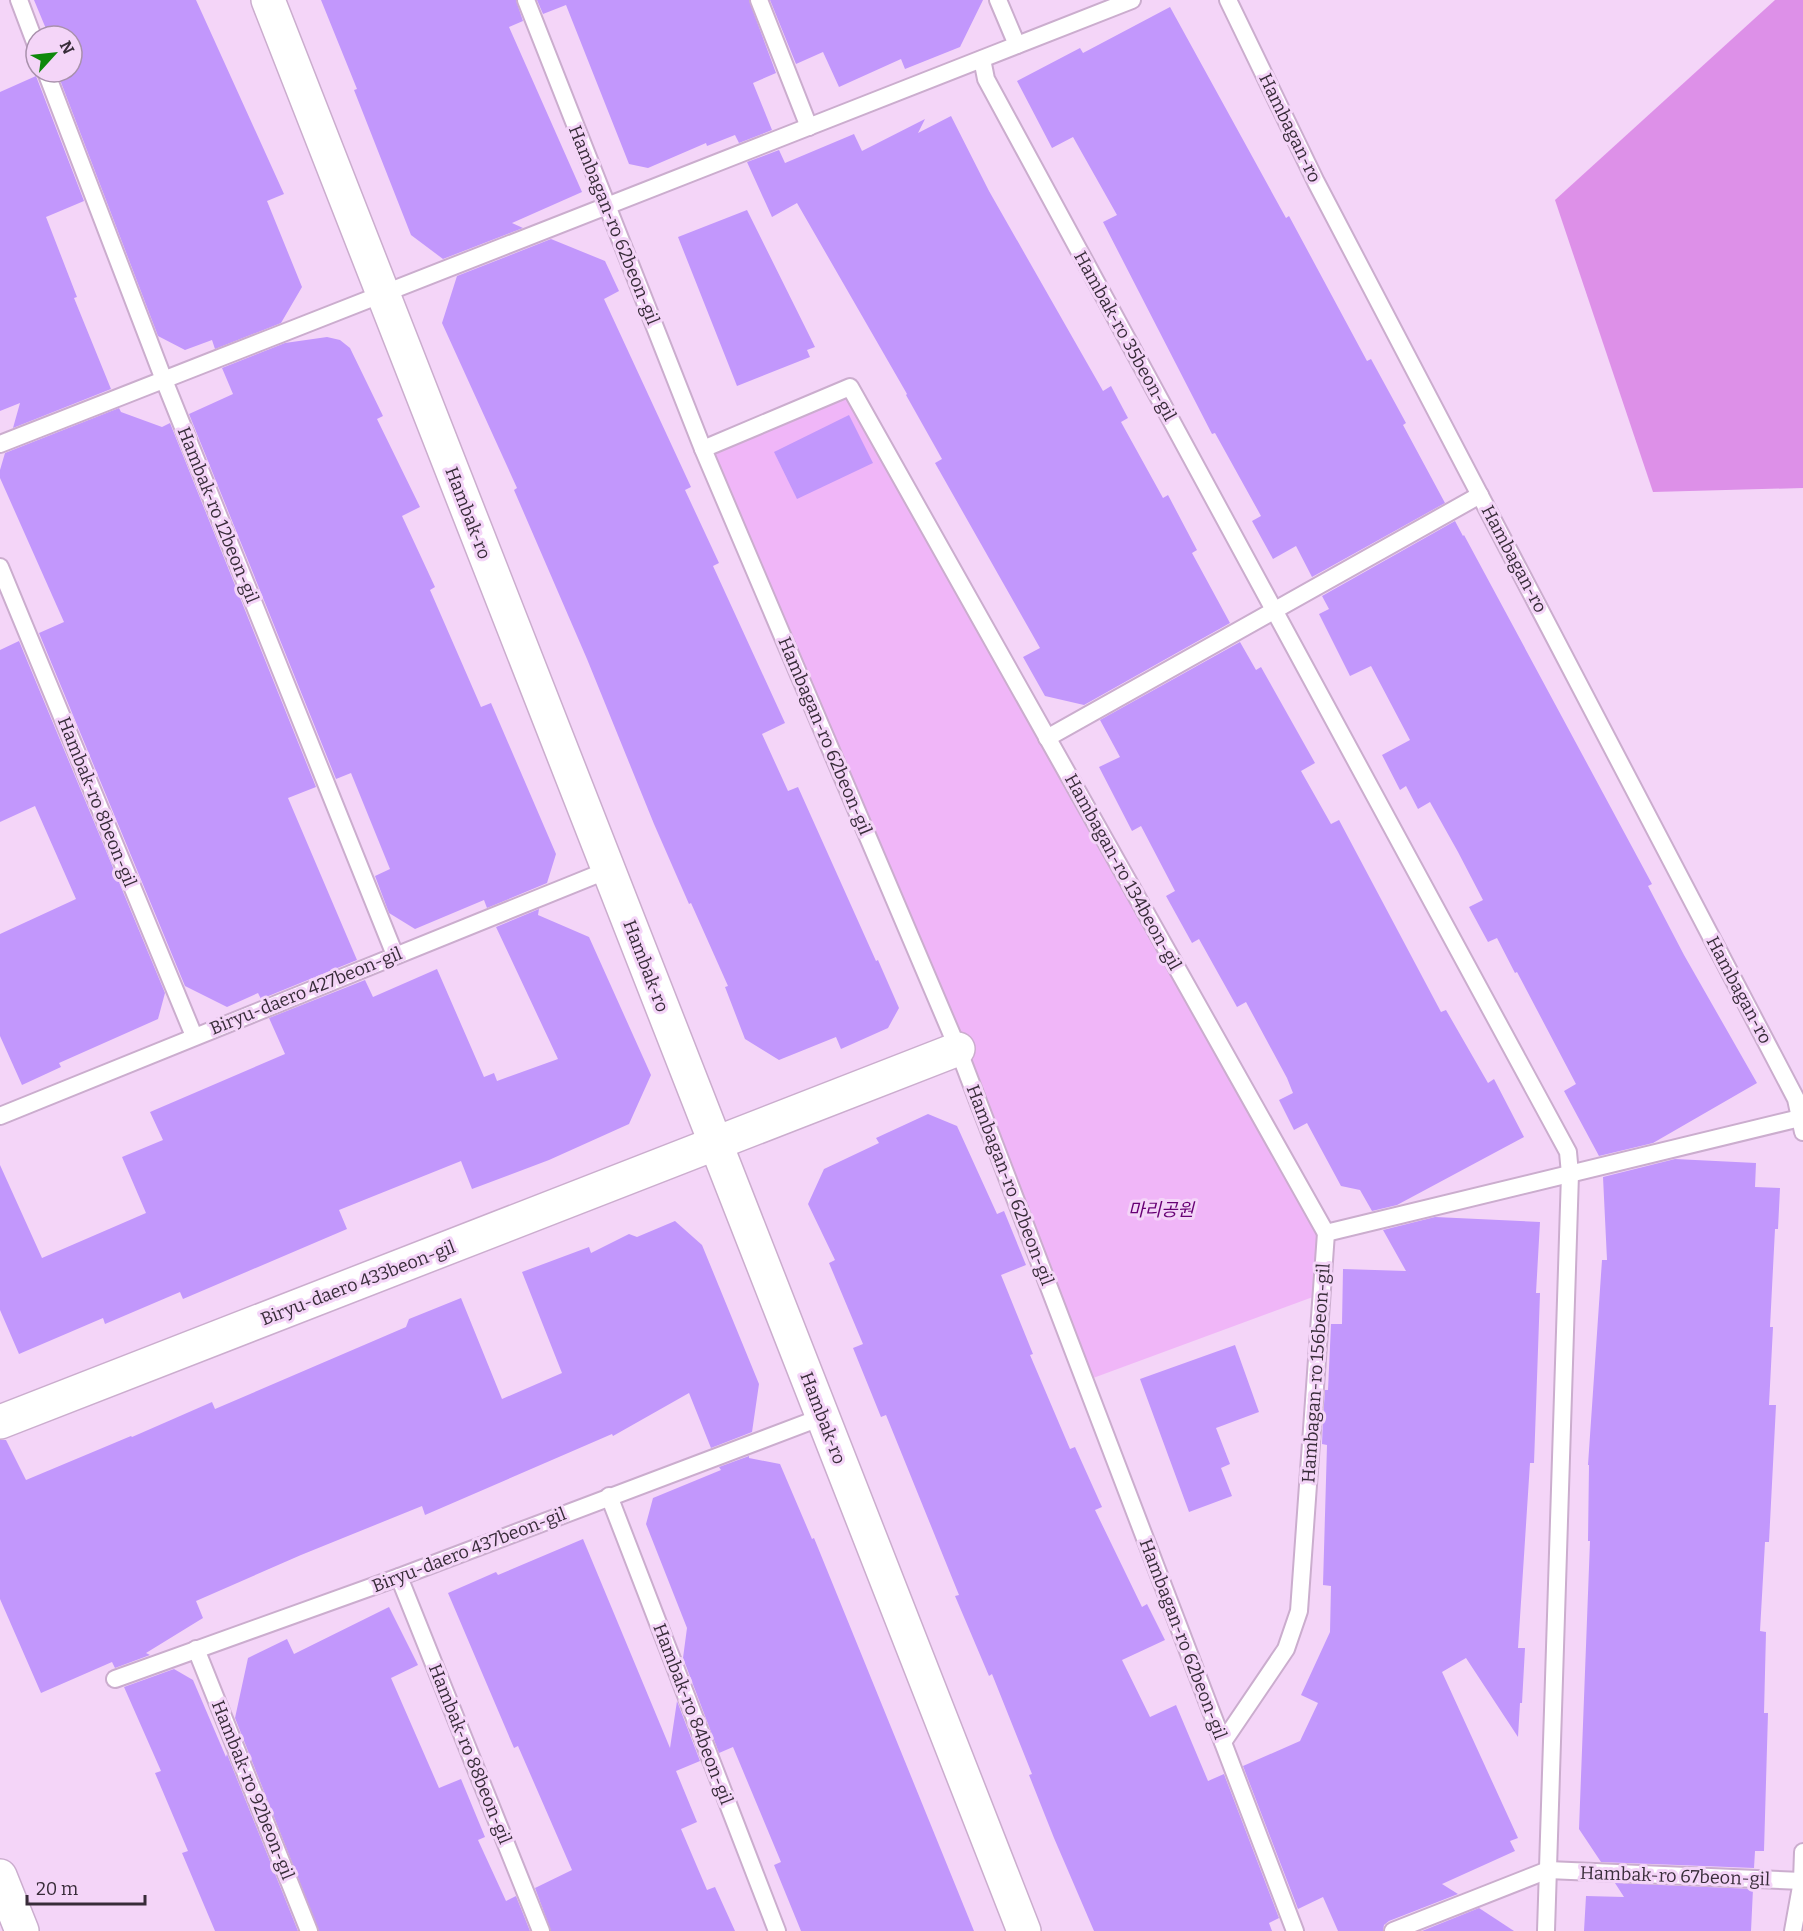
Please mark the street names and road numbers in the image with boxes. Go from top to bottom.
street label: Hambagan-ro [1254,70,1326,186]
street label: Hambagan-ro 62beon-gil [564,122,664,328]
street label: Hambak-ro 35beon-gil [1069,247,1181,425]
street label: Hambak-ro 12beon-gil [173,424,263,606]
street label: Hambak-ro [440,464,496,562]
street label: Hambagan-ro [1476,502,1552,616]
street label: Hambagan-ro 62beon-gil [773,634,877,838]
street label: Hambak-ro 8beon-gil [53,714,141,890]
street label: Hambagan-ro 134beon-gil [1060,770,1186,974]
street label: Hambak-ro [618,917,674,1015]
street label: Hambagan-ro [1701,933,1777,1047]
street label: Biryu-daero 427beon-gil [207,942,405,1040]
street label: Hambagan-ro 62beon-gil [962,1082,1058,1288]
street label: Biryu-daero 433beon-gil [258,1236,458,1330]
street label: Hambagan-ro 156beon-gil [1297,1262,1335,1484]
street label: Hambak-ro [795,1369,851,1467]
street label: Biryu-daero 437beon-gil [369,1503,569,1597]
street label: Hambagan-ro 62beon-gil [1135,1536,1231,1742]
street label: Hambak-ro 84beon-gil [648,1620,738,1808]
street label: Hambak-ro 88beon-gil [424,1661,516,1847]
street label: Hambak-ro 92beon-gil [207,1697,299,1883]
street label: Hambak-ro 67beon-gil [1580,1862,1770,1890]

